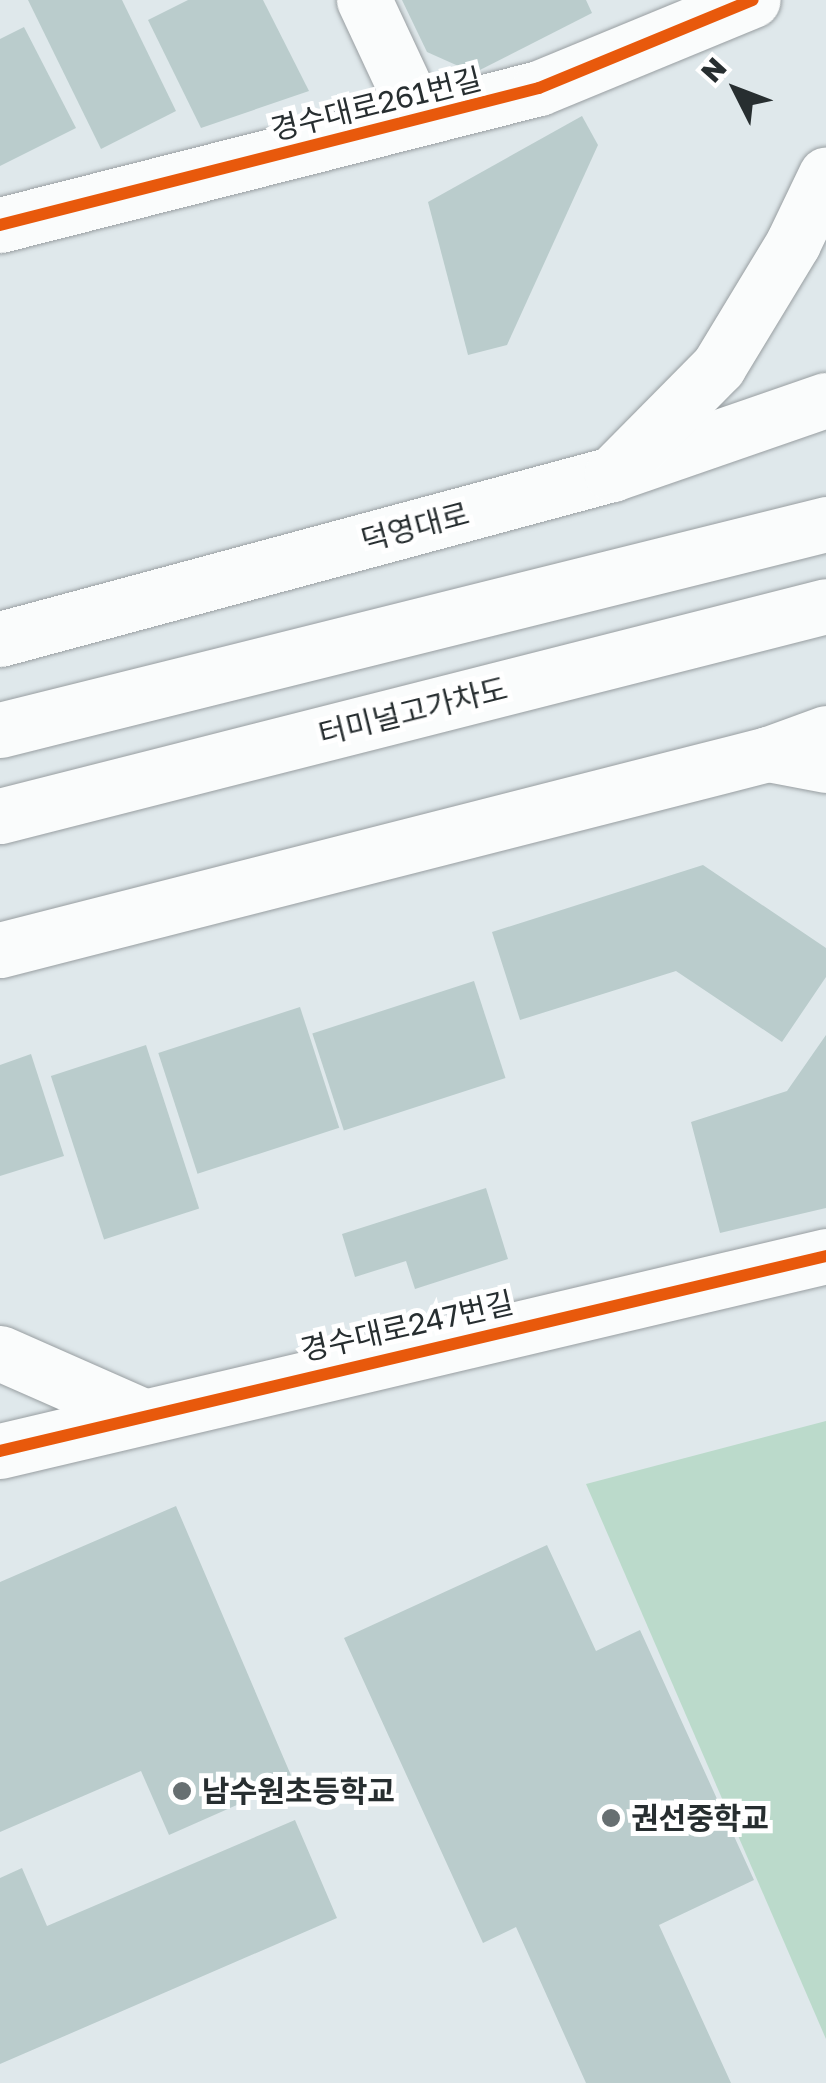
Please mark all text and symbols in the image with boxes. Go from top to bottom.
north arrow [686,40,786,140]
text: N [694,51,733,89]
street label: 경수대로261번길 [267,60,485,148]
street label: 덕영대로 [357,495,473,559]
street label: 터미널고가차도 [315,670,511,752]
street label: 경수대로247번길 [297,1284,517,1368]
place label: 남수원초등학교 [202,1773,395,1809]
marker: 남수원초등학교 [171,1780,193,1802]
place label: 권선중학교 [631,1800,769,1836]
marker: 권선중학교 [600,1807,622,1829]

